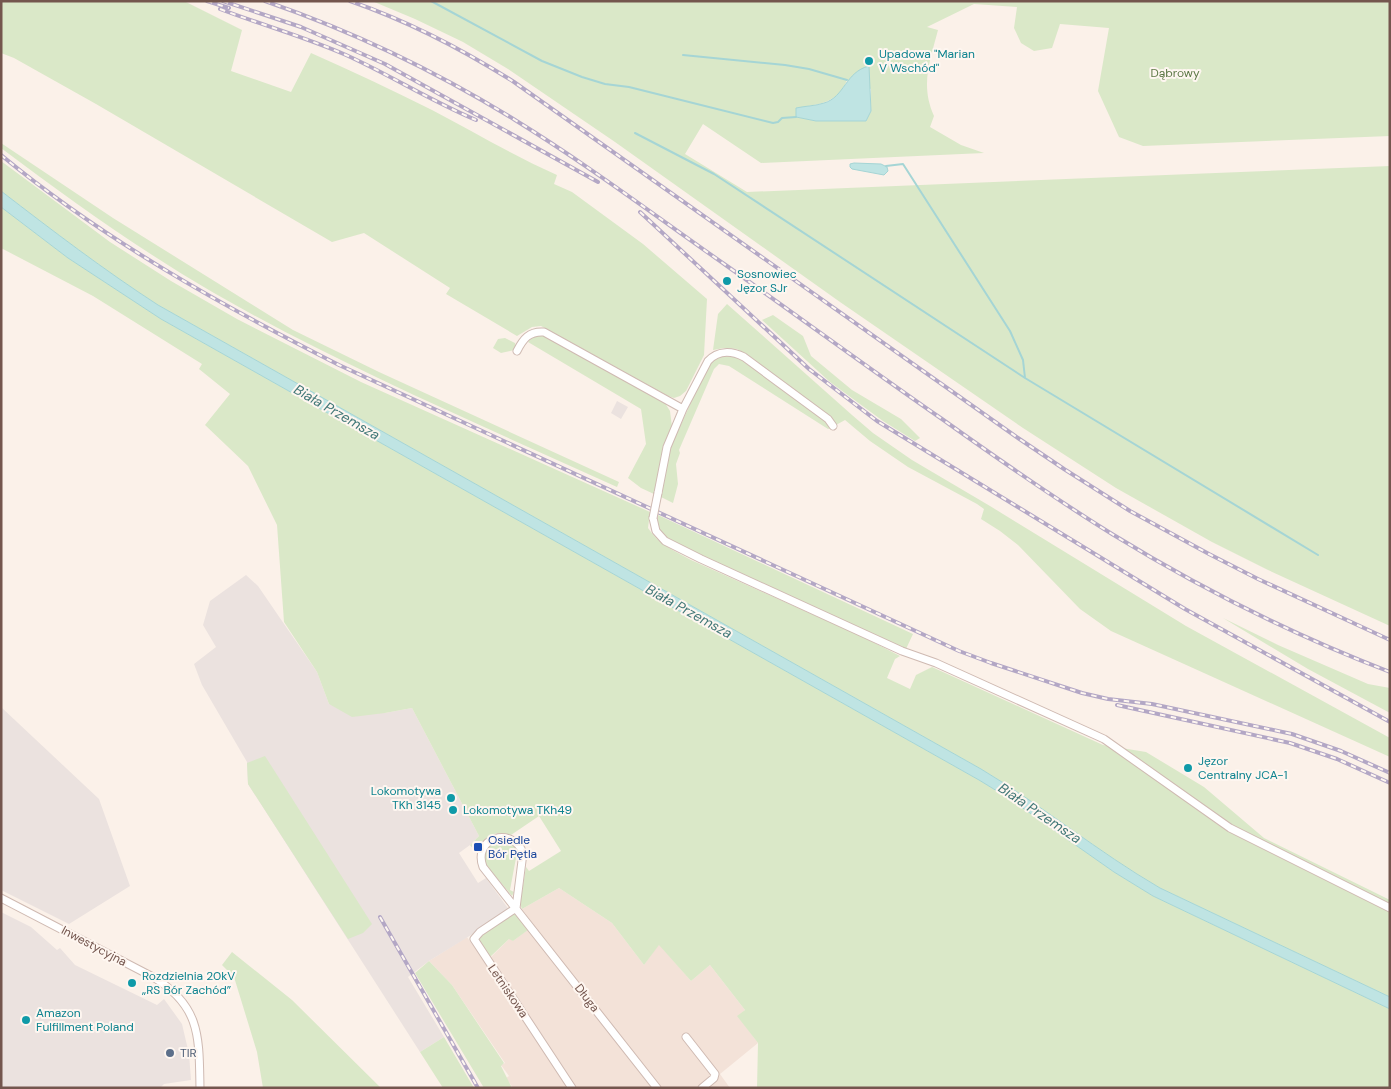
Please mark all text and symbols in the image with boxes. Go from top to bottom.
place label: Upadowa "Marian V Wschód" [879,46,975,76]
marker: Upadowa "Marian V Wschód" [863,55,875,67]
park label: Dąbrowy [1150,65,1200,81]
place label: Sosnowiec Jęzor SJr [737,266,797,296]
marker: Sosnowiec Jęzor SJr [721,275,733,287]
water label: Biała Przemsza [291,380,383,444]
water label: Biała Przemsza [643,580,736,642]
place label: Jęzor Centralny JCA-1 [1198,753,1288,783]
marker: Jęzor Centralny JCA-1 [1182,762,1194,774]
water label: Biała Przemsza [995,779,1085,848]
place label: Lokomotywa TKh 3145 [371,783,441,813]
marker: Lokomotywa TKh 3145 [445,792,457,804]
place label: Lokomotywa TKh49 [463,802,572,818]
marker: Lokomotywa TKh49 [447,804,459,816]
place label: Osiedle Bór Pętla [488,832,537,862]
marker: Osiedle Bór Pętla [472,841,484,853]
street label: Inwestycyjna [59,922,129,970]
street label: Letniskowa [484,961,532,1021]
place label: Rozdzielnia 20kV „RS Bór Zachód” [142,968,235,998]
marker: Rozdzielnia 20kV „RS Bór Zachód” [126,977,138,989]
street label: Długa [571,981,603,1015]
place label: Amazon Fulfillment Poland [36,1005,134,1035]
marker: Amazon Fulfillment Poland [20,1014,32,1026]
place label: TIR [180,1045,197,1061]
marker: TIR [164,1047,176,1059]

